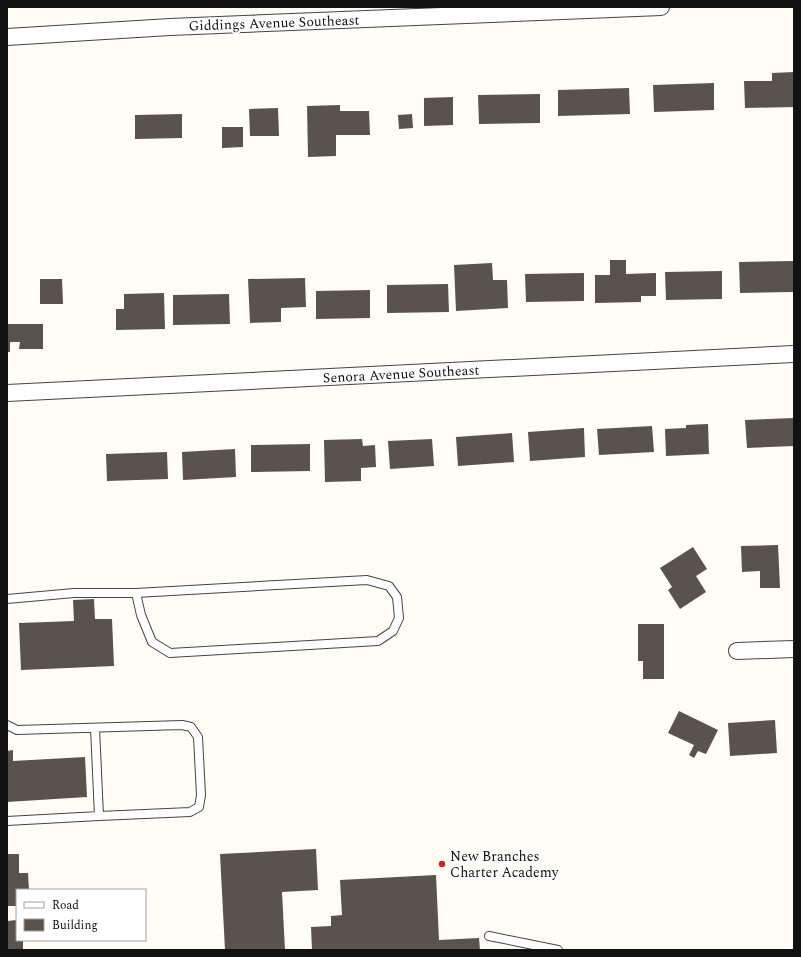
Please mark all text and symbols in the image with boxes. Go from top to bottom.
street label: Giddings Avenue Southeast [188,10,360,36]
street label: Senora Avenue Southeast [322,359,480,389]
place label: New Branches Charter Academy [450,846,560,883]
marker: New Branches Charter Academy [437,859,447,869]
legend [16,889,146,941]
text: Road [52,896,79,915]
text: Building [52,916,98,935]

